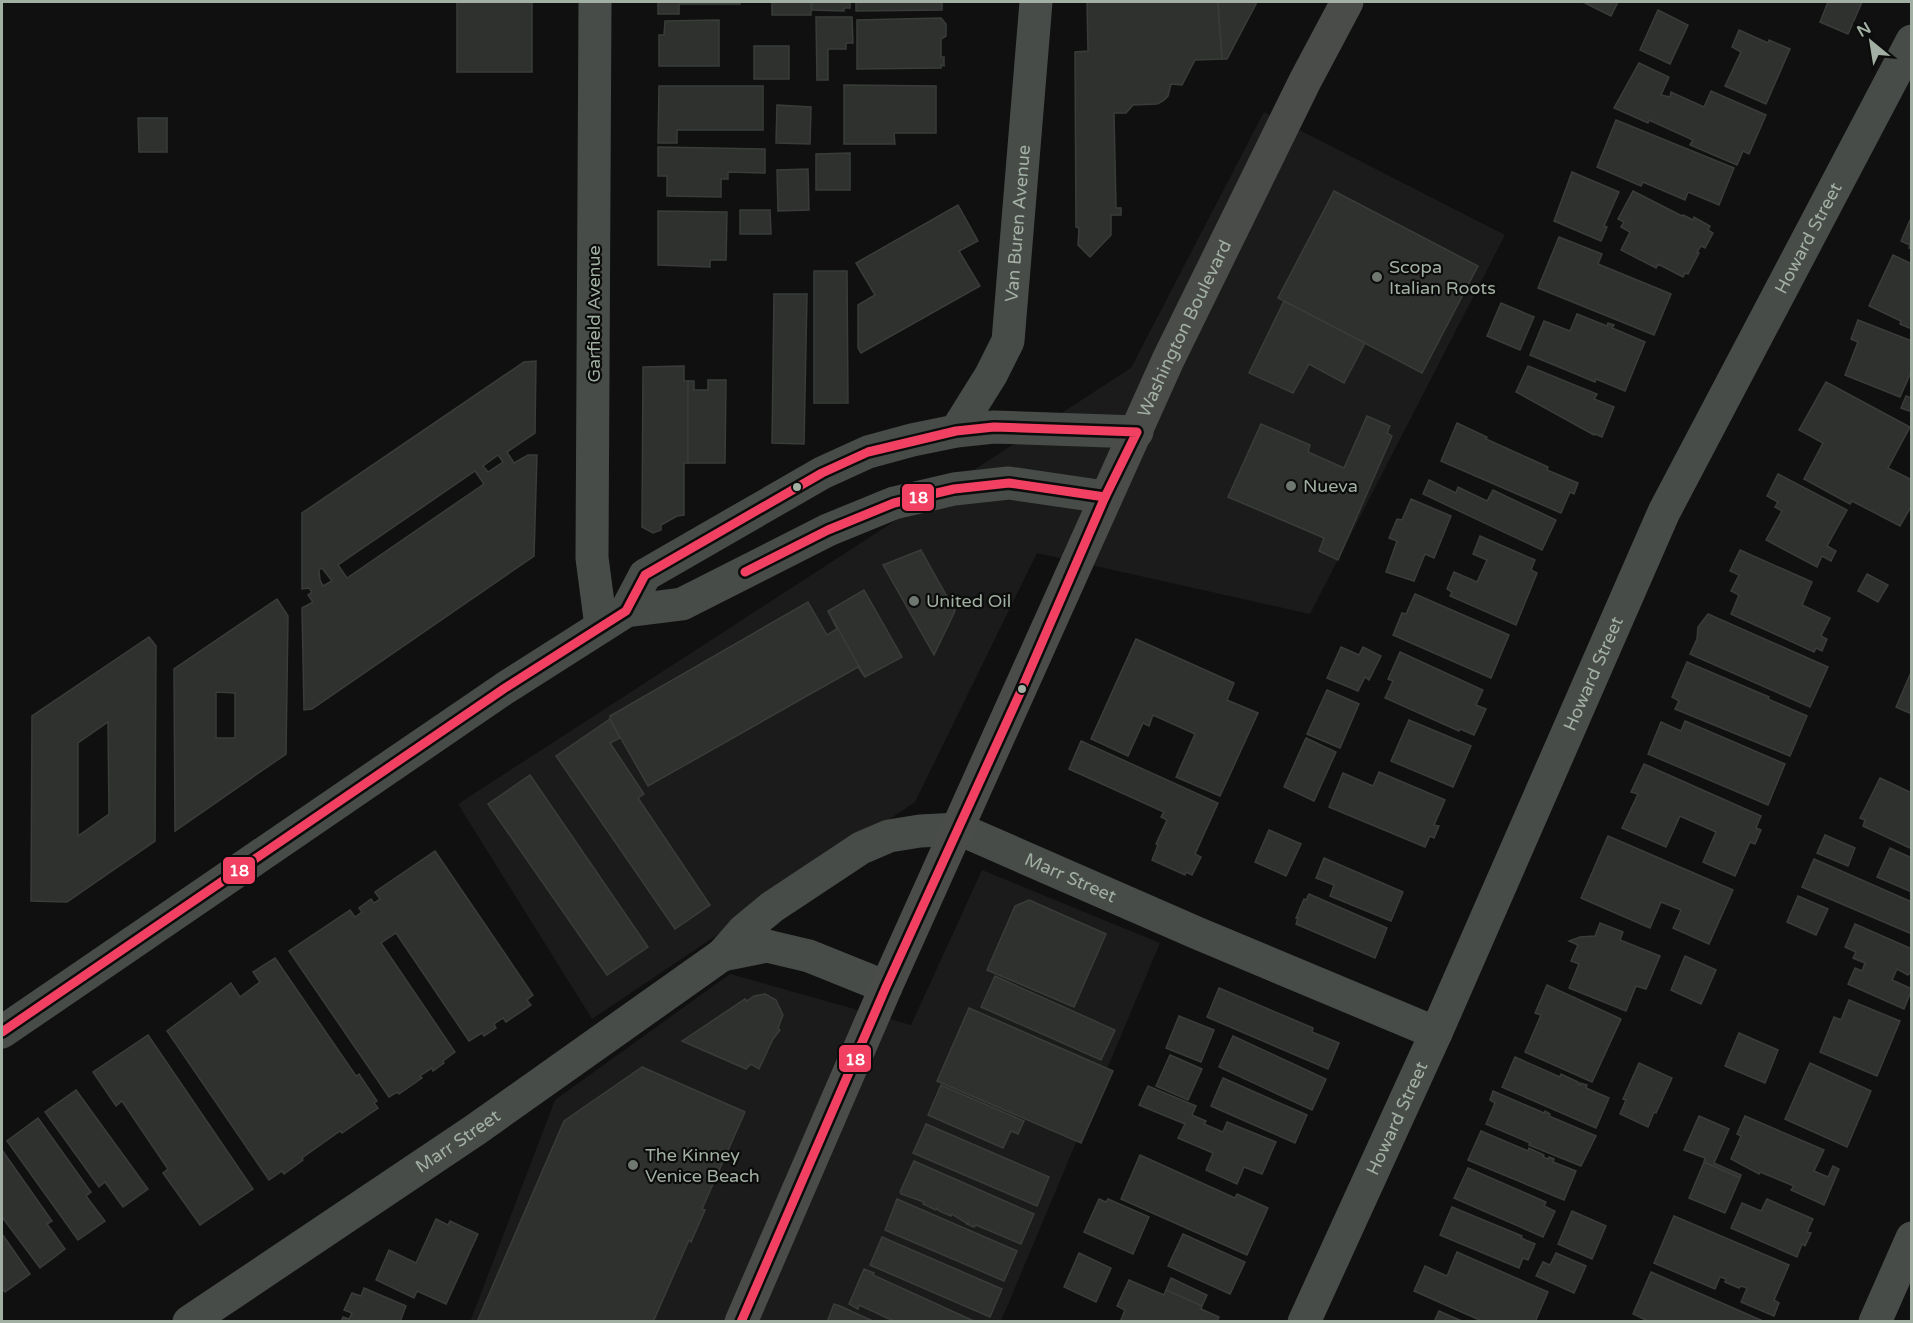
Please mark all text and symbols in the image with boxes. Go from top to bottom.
north arrow [1841,12,1901,72]
text: N [1853,18,1875,42]
street label: Van Buren Avenue [1000,144,1035,303]
street label: Howard Street [1770,179,1847,297]
street label: Washington Boulevard [1133,236,1236,421]
street label: Garfield Avenue [583,245,605,383]
place label: Scopa Italian Roots [1389,256,1496,299]
marker: Scopa Italian Roots [1370,270,1384,284]
place label: Nueva [1303,475,1358,497]
marker: Nueva [1284,479,1298,493]
unlabelled marker [791,481,803,493]
line badge: 18 [901,483,935,512]
text: 18 [908,488,928,508]
place label: United Oil [926,590,1011,612]
marker: United Oil [907,594,921,608]
street label: Howard Street [1559,613,1628,734]
unlabelled marker [1016,683,1028,695]
street label: Marr Street [1021,848,1120,907]
line badge: 18 [222,856,256,885]
text: 18 [229,861,249,881]
line badge: 18 [838,1044,872,1073]
text: 18 [845,1050,865,1070]
street label: Howard Street [1362,1058,1433,1179]
street label: Marr Street [411,1105,505,1178]
place label: The Kinney Venice Beach [645,1144,760,1187]
marker: The Kinney Venice Beach [626,1158,640,1172]

